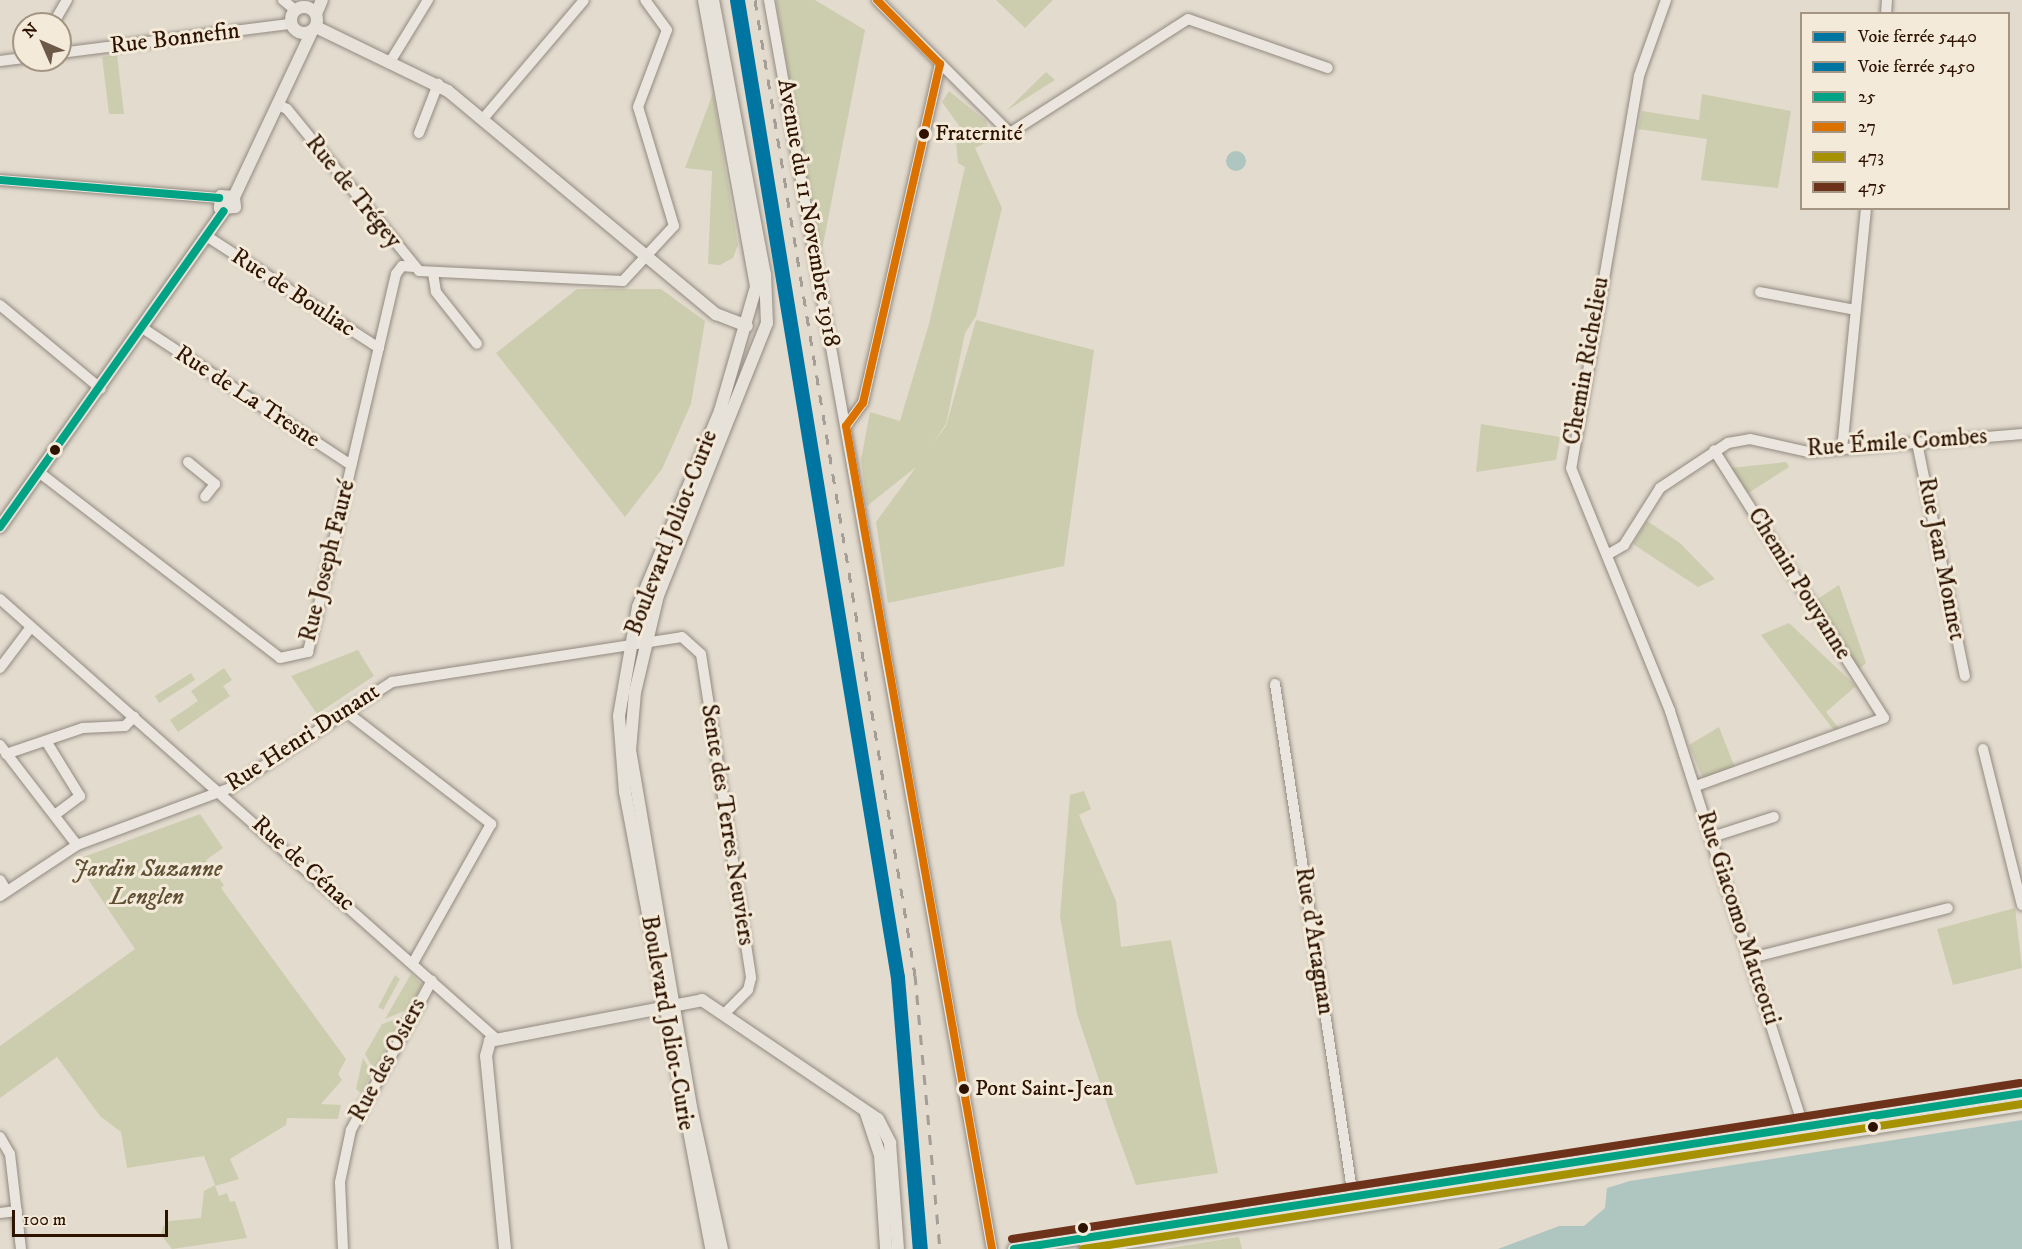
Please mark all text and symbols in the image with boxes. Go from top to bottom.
north arrow [12,12,72,72]
legend [1800,12,2010,210]
street label: Rue Bonnefin [108,17,242,61]
text: N [19,19,42,42]
text: Voie ferrée 5440 [1858,26,1977,48]
text: Voie ferrée 5450 [1858,56,1975,78]
street label: Avenue du 11 Novembre 1918 [770,77,846,349]
text: 25 [1858,86,1876,108]
text: 27 [1858,116,1876,138]
place label: Fraternité [935,121,1023,147]
marker: Fraternité [918,128,930,140]
street label: Rue de Trégey [299,130,407,254]
text: 473 [1858,146,1884,168]
text: 475 [1858,176,1886,198]
street label: Rue de Bouliac [226,242,360,344]
street label: Chemin Richelieu [1558,275,1616,447]
street label: Rue de La Tresne [169,339,325,455]
street label: Rue Émile Combes [1806,422,1988,464]
street label: Boulevard Joliot-Curie [619,426,725,640]
unlabelled marker [49,444,61,456]
street label: Rue Jean Monnet [1911,475,1971,643]
street label: Rue Joseph Fauré [294,477,362,645]
street label: Chemin Pouyanne [1741,503,1857,665]
street label: Rue Henri Dunant [221,678,385,798]
street label: Sente des Terres Neuviers [694,702,760,948]
street label: Rue Giacomo Matteotti [1690,807,1786,1029]
street label: Rue de Cénac [246,810,360,918]
park label: Jardin Suzanne Lenglen [72,856,222,912]
street label: Rue d'Artagnan [1288,865,1340,1017]
street label: Boulevard Joliot-Curie [634,913,700,1133]
street label: Rue des Osiers [343,993,433,1127]
place label: Pont Saint-Jean [975,1076,1113,1102]
marker: Pont Saint-Jean [958,1083,970,1095]
unlabelled marker [1867,1121,1879,1133]
scale bar [15,1198,171,1236]
text: 100 m [23,1209,66,1231]
unlabelled marker [1077,1222,1089,1234]

